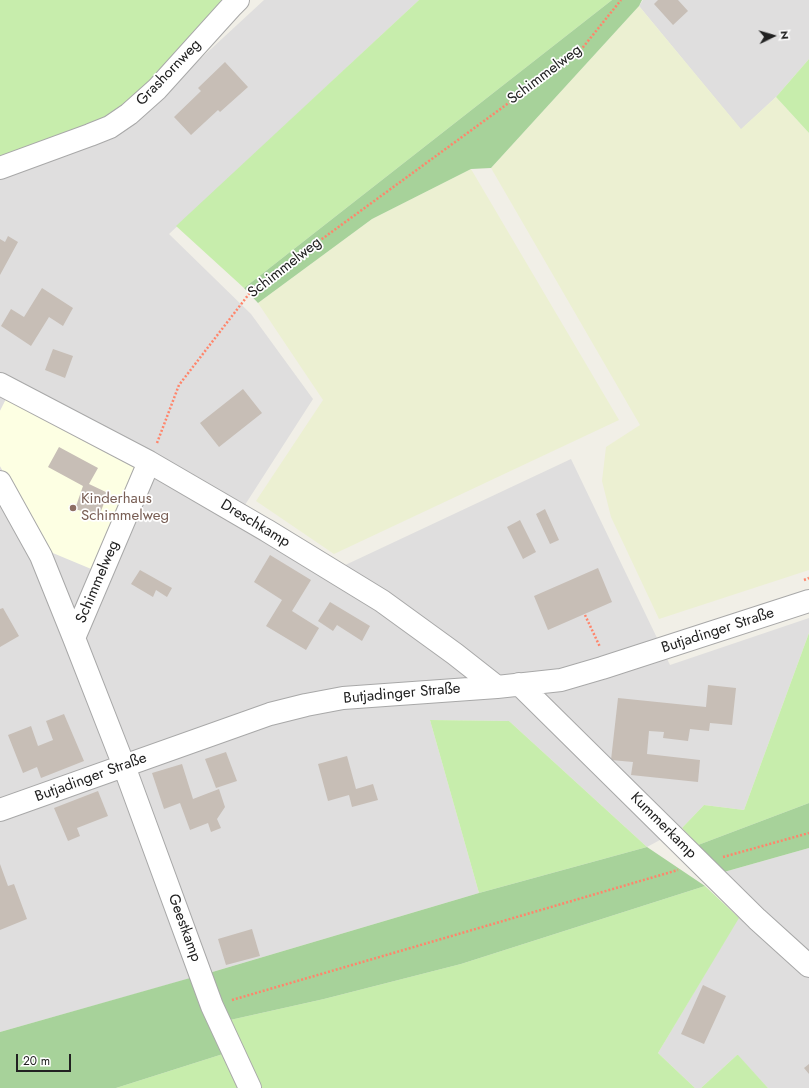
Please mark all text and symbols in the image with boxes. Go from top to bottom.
north arrow [753,16,793,56]
text: N [777,30,793,40]
street label: Grashornweg [133,36,205,110]
street label: Schimmelweg [504,41,586,109]
street label: Schimmelweg [245,234,325,302]
place label: Kinderhaus Schimmelweg [81,490,169,525]
street label: Dreschkamp [217,496,293,552]
marker: Kinderhaus Schimmelweg [68,503,78,513]
street label: Schimmelweg [73,538,123,626]
street label: Butjadinger Straße [659,604,777,658]
street label: Butjadinger Straße [343,680,461,708]
street label: Butjadinger Straße [33,749,149,807]
street label: Kummerkamp [626,789,700,863]
street label: Geestkamp [163,892,205,964]
scale bar [18,1046,73,1072]
text: 20 m [23,1052,50,1070]

